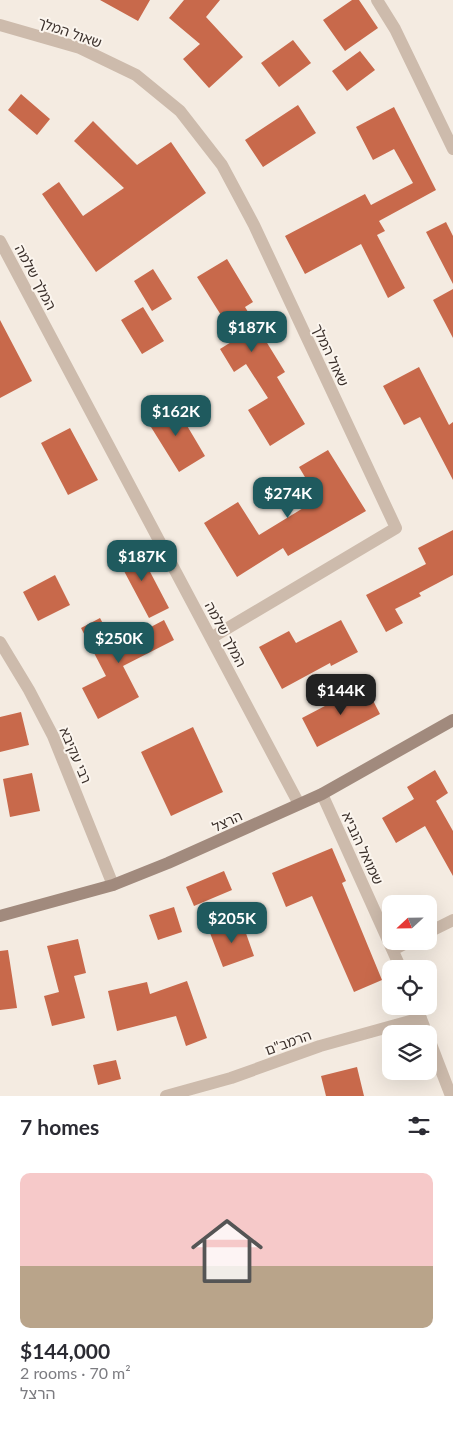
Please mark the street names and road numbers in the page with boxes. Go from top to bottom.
street label: שאול המלך [36,13,104,51]
street label: המלך שלמה [12,241,60,313]
street label: שאול המלך [309,321,353,389]
street label: המלך שלמה [202,598,250,670]
street label: רבי עקיבא [57,724,95,786]
street label: הרצל [209,807,245,835]
street label: שמואל הנביא [339,809,387,887]
street label: הרמב"ם [263,1026,313,1058]

